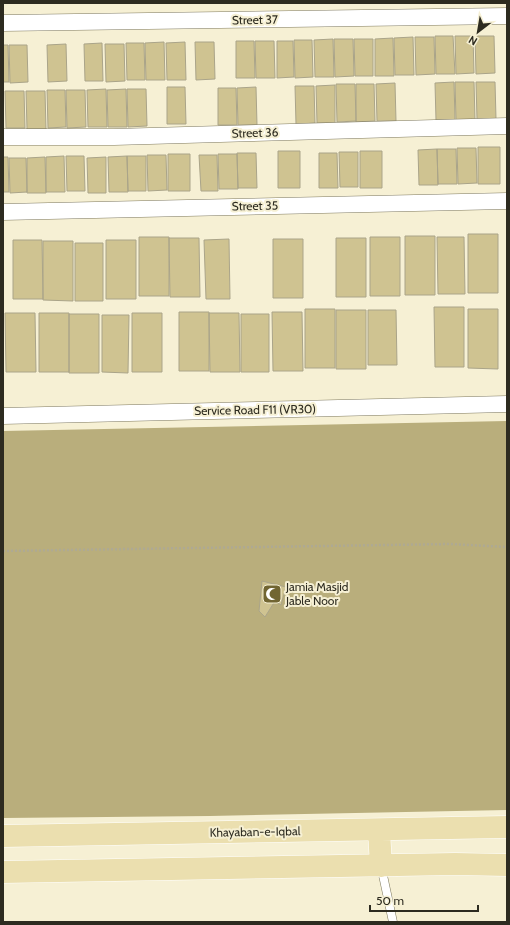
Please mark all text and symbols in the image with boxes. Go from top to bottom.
street label: Street 37 [232,12,278,27]
north arrow [458,12,498,52]
text: N [466,33,480,49]
street label: Street 36 [231,124,279,141]
street label: Street 35 [232,198,278,213]
street label: Service Road F11 (VR30) [194,401,316,418]
place label: Jamia Masjid Jable Noor [285,579,348,608]
mosque icon: Jamia Masjid Jable Noor [261,583,283,605]
street label: Khayaban-e-Iqbal [209,823,301,840]
scale bar [370,887,478,913]
text: 50 m [376,893,404,908]

